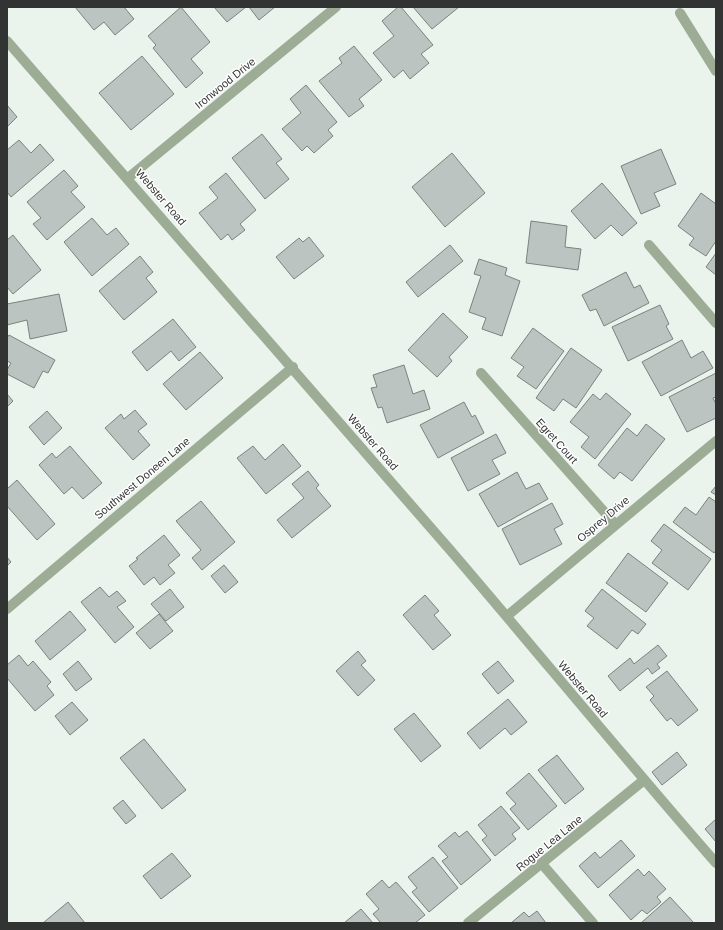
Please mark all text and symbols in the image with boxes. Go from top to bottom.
street label: Ironwood Drive [192,55,258,111]
street label: Webster Road [133,167,189,227]
street label: Webster Road [345,412,401,472]
street label: Egret Court [534,416,580,466]
street label: Southwest Doneen Lane [92,435,192,521]
street label: Osprey Drive [575,494,631,544]
street label: Webster Road [556,658,610,720]
street label: Rogue Lea Lane [514,813,584,873]

